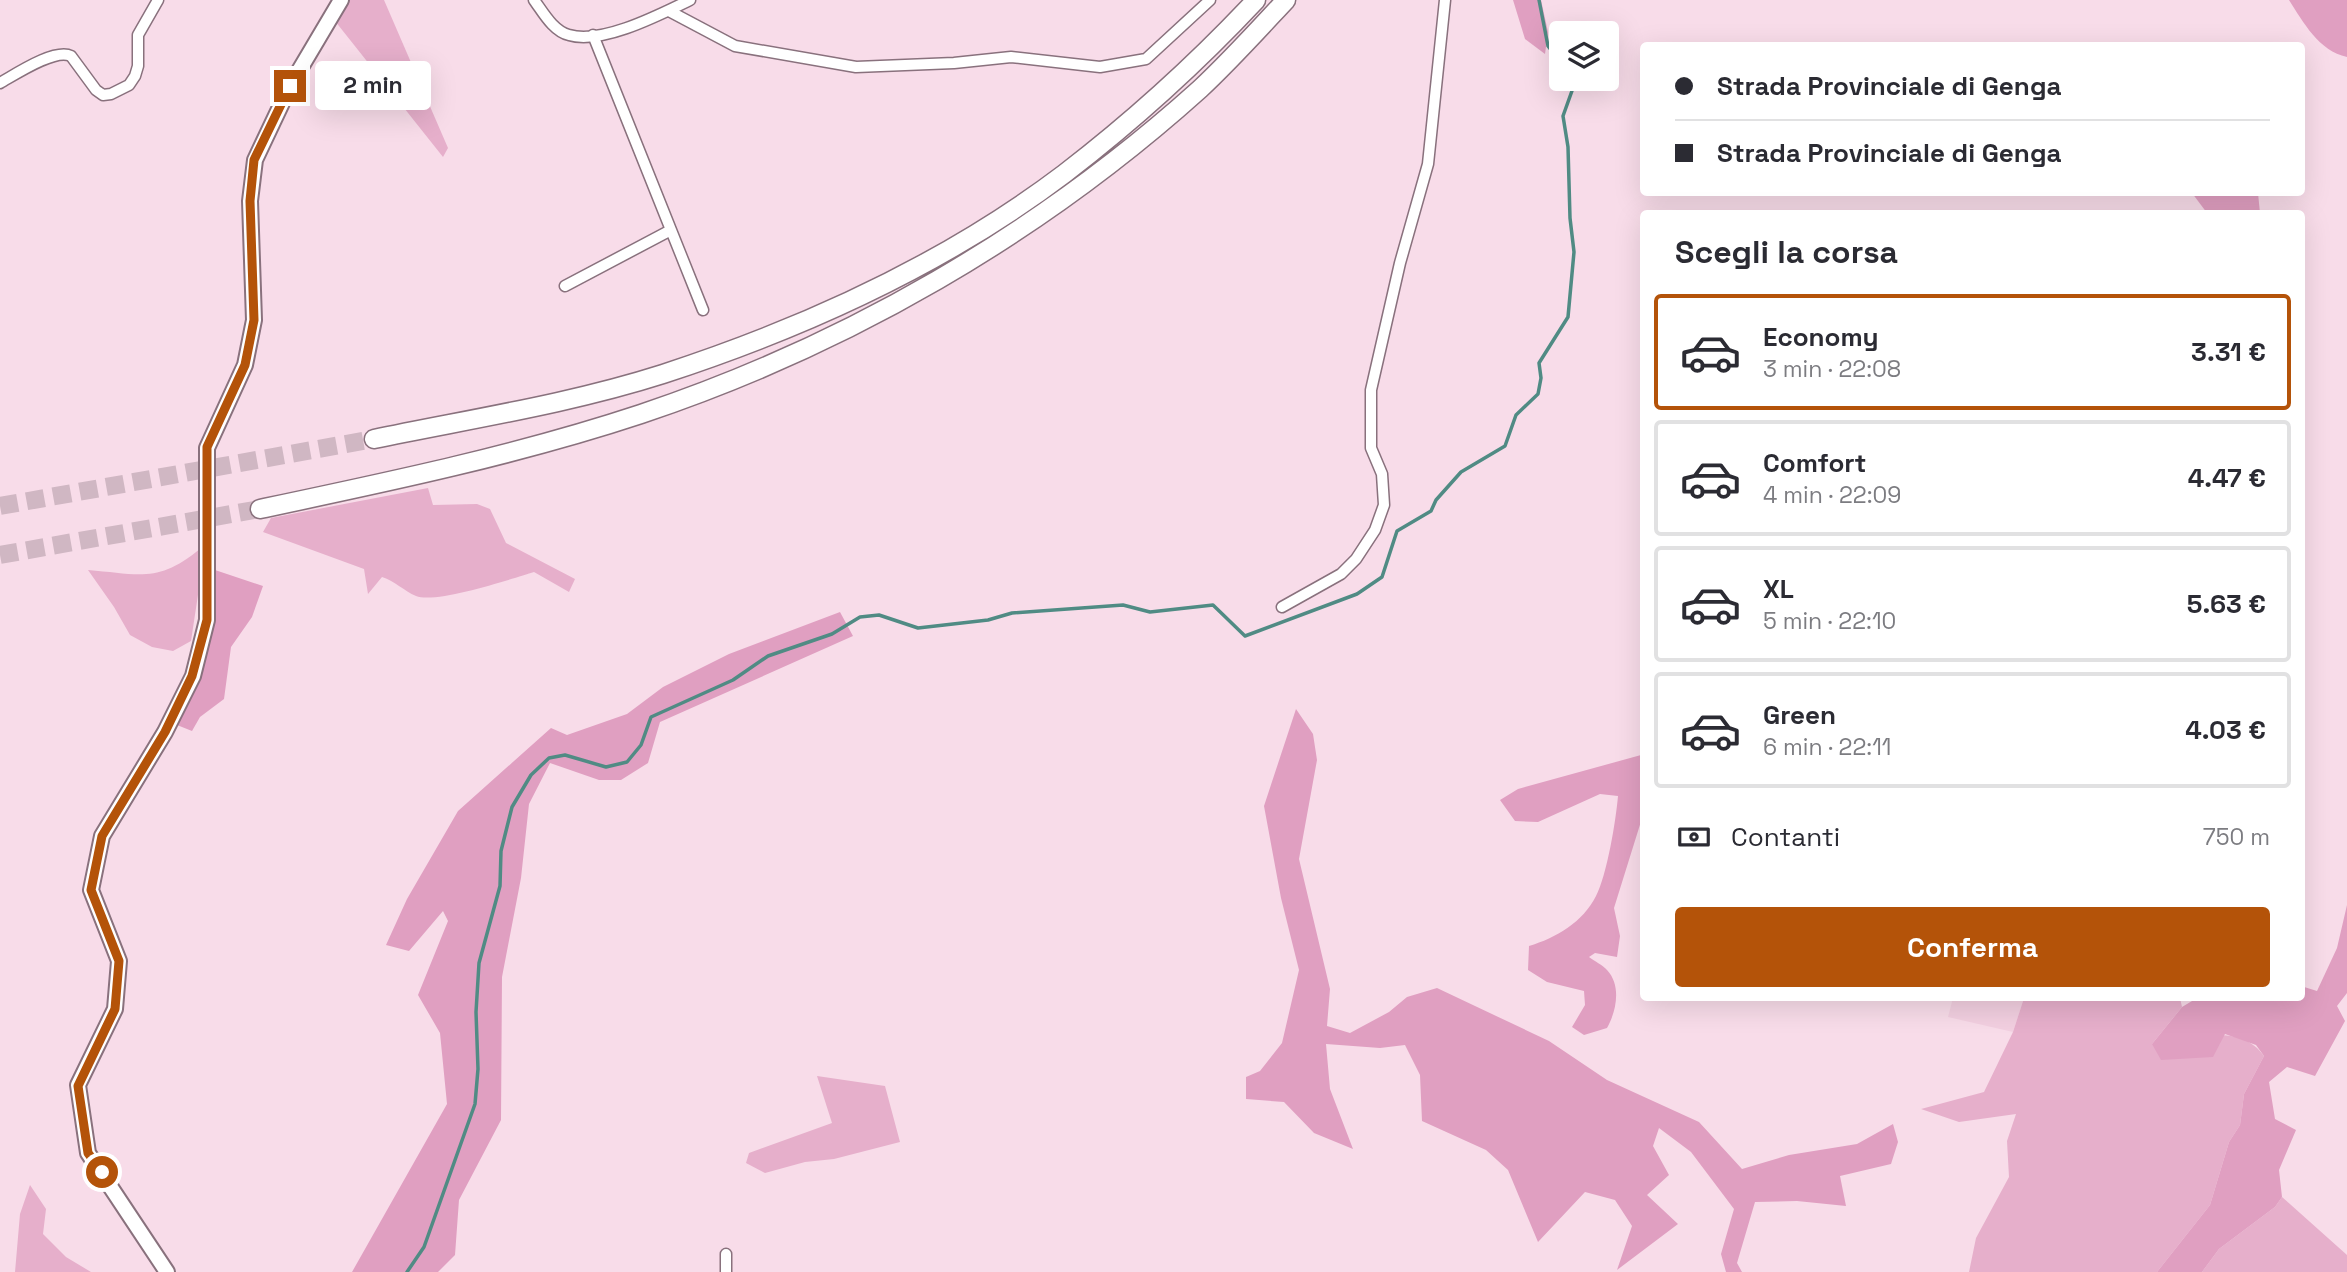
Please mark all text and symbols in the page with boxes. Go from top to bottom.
map controls [1549,21,1619,91]
button: layers [1549,21,1619,91]
callout: 2 min [314,62,430,110]
text: Strada Provinciale di Genga [1717,69,2062,103]
route end [274,70,306,102]
text: 2 min [343,70,403,100]
text: Strada Provinciale di Genga [1717,136,2062,170]
text: Scegli la corsa [1675,232,1898,272]
text: Economy [1763,320,1879,354]
icon: car [1679,321,1742,384]
text: 3.31 € [2191,335,2266,369]
text: 3 min · 22:08 [1763,354,1901,384]
text: Comfort [1763,446,1866,480]
icon: car [1679,447,1742,510]
text: 4.47 € [2188,461,2266,495]
text: 4 min · 22:09 [1763,480,1901,510]
text: XL [1763,572,1794,606]
icon: car [1679,573,1742,636]
text: 5.63 € [2187,587,2266,621]
text: 5 min · 22:10 [1763,606,1896,636]
text: Green [1763,698,1836,732]
icon: car [1679,699,1742,762]
text: 4.03 € [2185,713,2266,747]
text: 6 min · 22:11 [1763,732,1891,762]
icon: cash [1675,818,1713,856]
text: Contanti [1731,820,1840,854]
text: 750 m [2203,822,2270,852]
button: Conferma [1675,907,2270,987]
route start [86,1156,118,1188]

